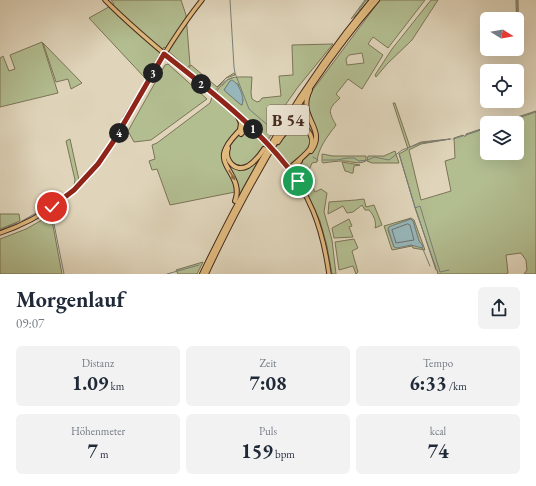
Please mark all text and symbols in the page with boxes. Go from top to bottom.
north arrow [480,12,524,56]
map controls [480,12,524,160]
pin: 3 [143,63,163,83]
button: locate [480,64,524,108]
text: 3 [150,66,156,80]
pin: 2 [191,74,211,94]
text: 2 [198,77,204,91]
road number: B 54 [267,105,309,135]
button: layers [480,116,524,160]
pin: 1 [243,119,263,139]
text: 1 [250,122,256,136]
pin: 4 [109,123,129,143]
text: 4 [116,126,122,140]
pin [281,164,315,198]
one-way arrow [229,169,236,181]
icon: arrive [287,170,309,192]
pin [35,190,69,224]
icon: check [41,196,63,218]
text: Morgenlauf [16,285,124,314]
button: share [478,287,520,329]
text: 09:07 [16,315,44,332]
text: Distanz [82,356,114,370]
text: Zeit [259,356,277,370]
text: Tempo [423,356,453,370]
text: 1.09 [72,370,108,396]
text: 7:08 [249,370,287,396]
text: 6:33 [409,370,447,396]
text: km [108,379,124,393]
text: /km [447,379,467,393]
text: Höhenmeter [71,424,125,438]
text: Puls [259,424,277,438]
text: kcal [430,424,446,438]
text: 7 [87,438,98,464]
text: 159 [241,438,273,464]
text: 74 [427,438,449,464]
text: m [98,447,109,461]
text: bpm [273,447,295,461]

